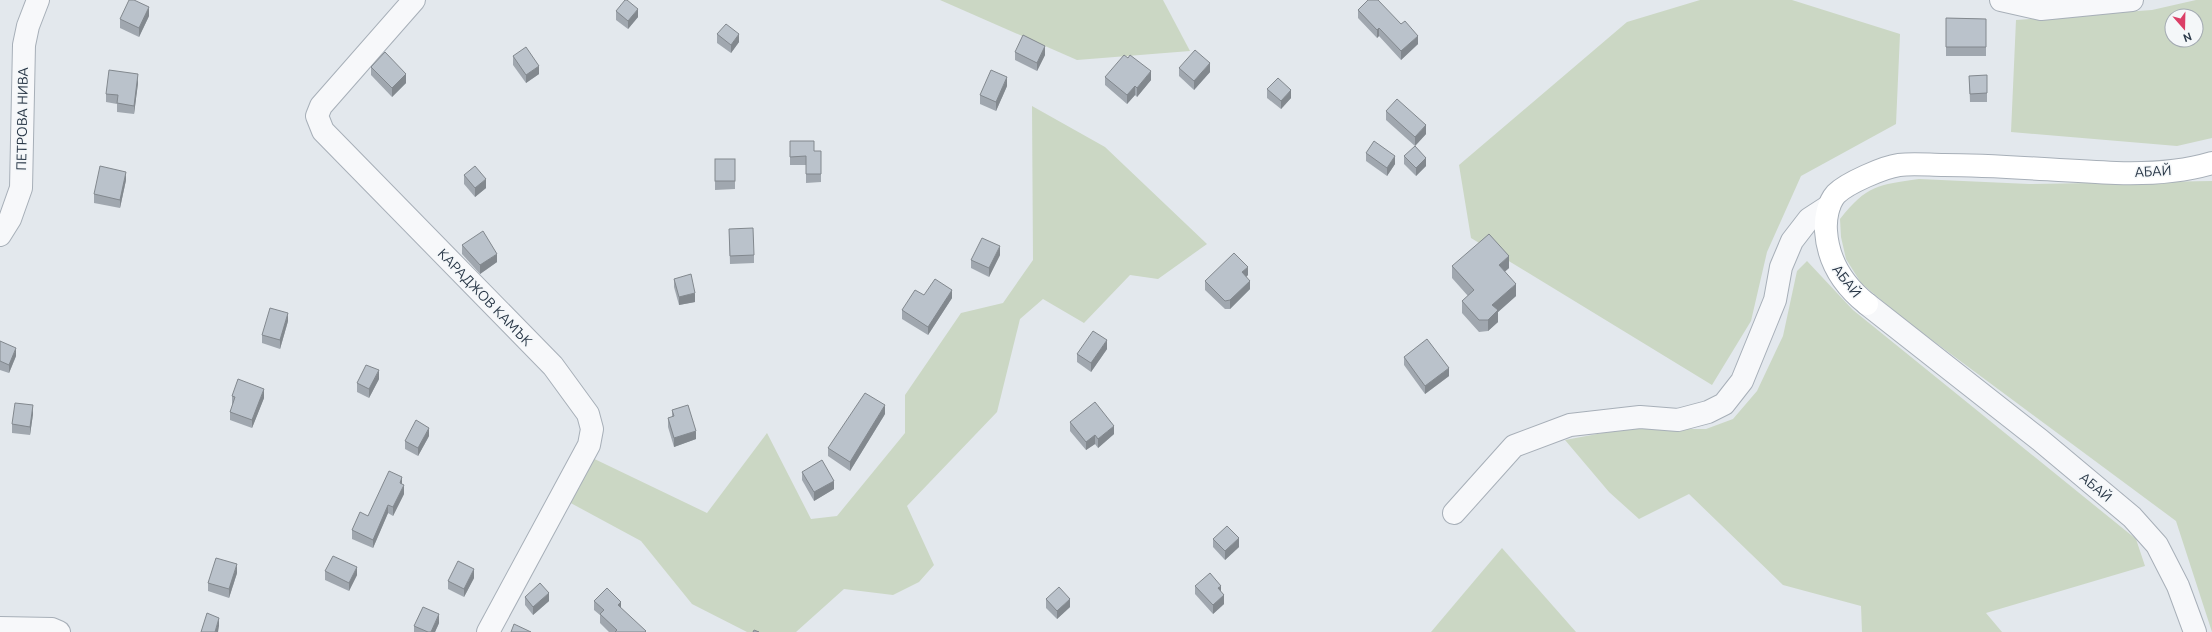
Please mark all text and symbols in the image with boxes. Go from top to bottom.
north arrow [2164,8,2204,48]
text: N [2182,30,2193,44]
street label: ПЕТРОВА НИВА [13,67,31,171]
street label: АБАЙ [2134,161,2172,180]
street label: КАРАДЖОВ КАМЪК [435,245,536,349]
street label: АБАЙ [1829,261,1865,300]
street label: АБАЙ [2077,468,2116,505]

